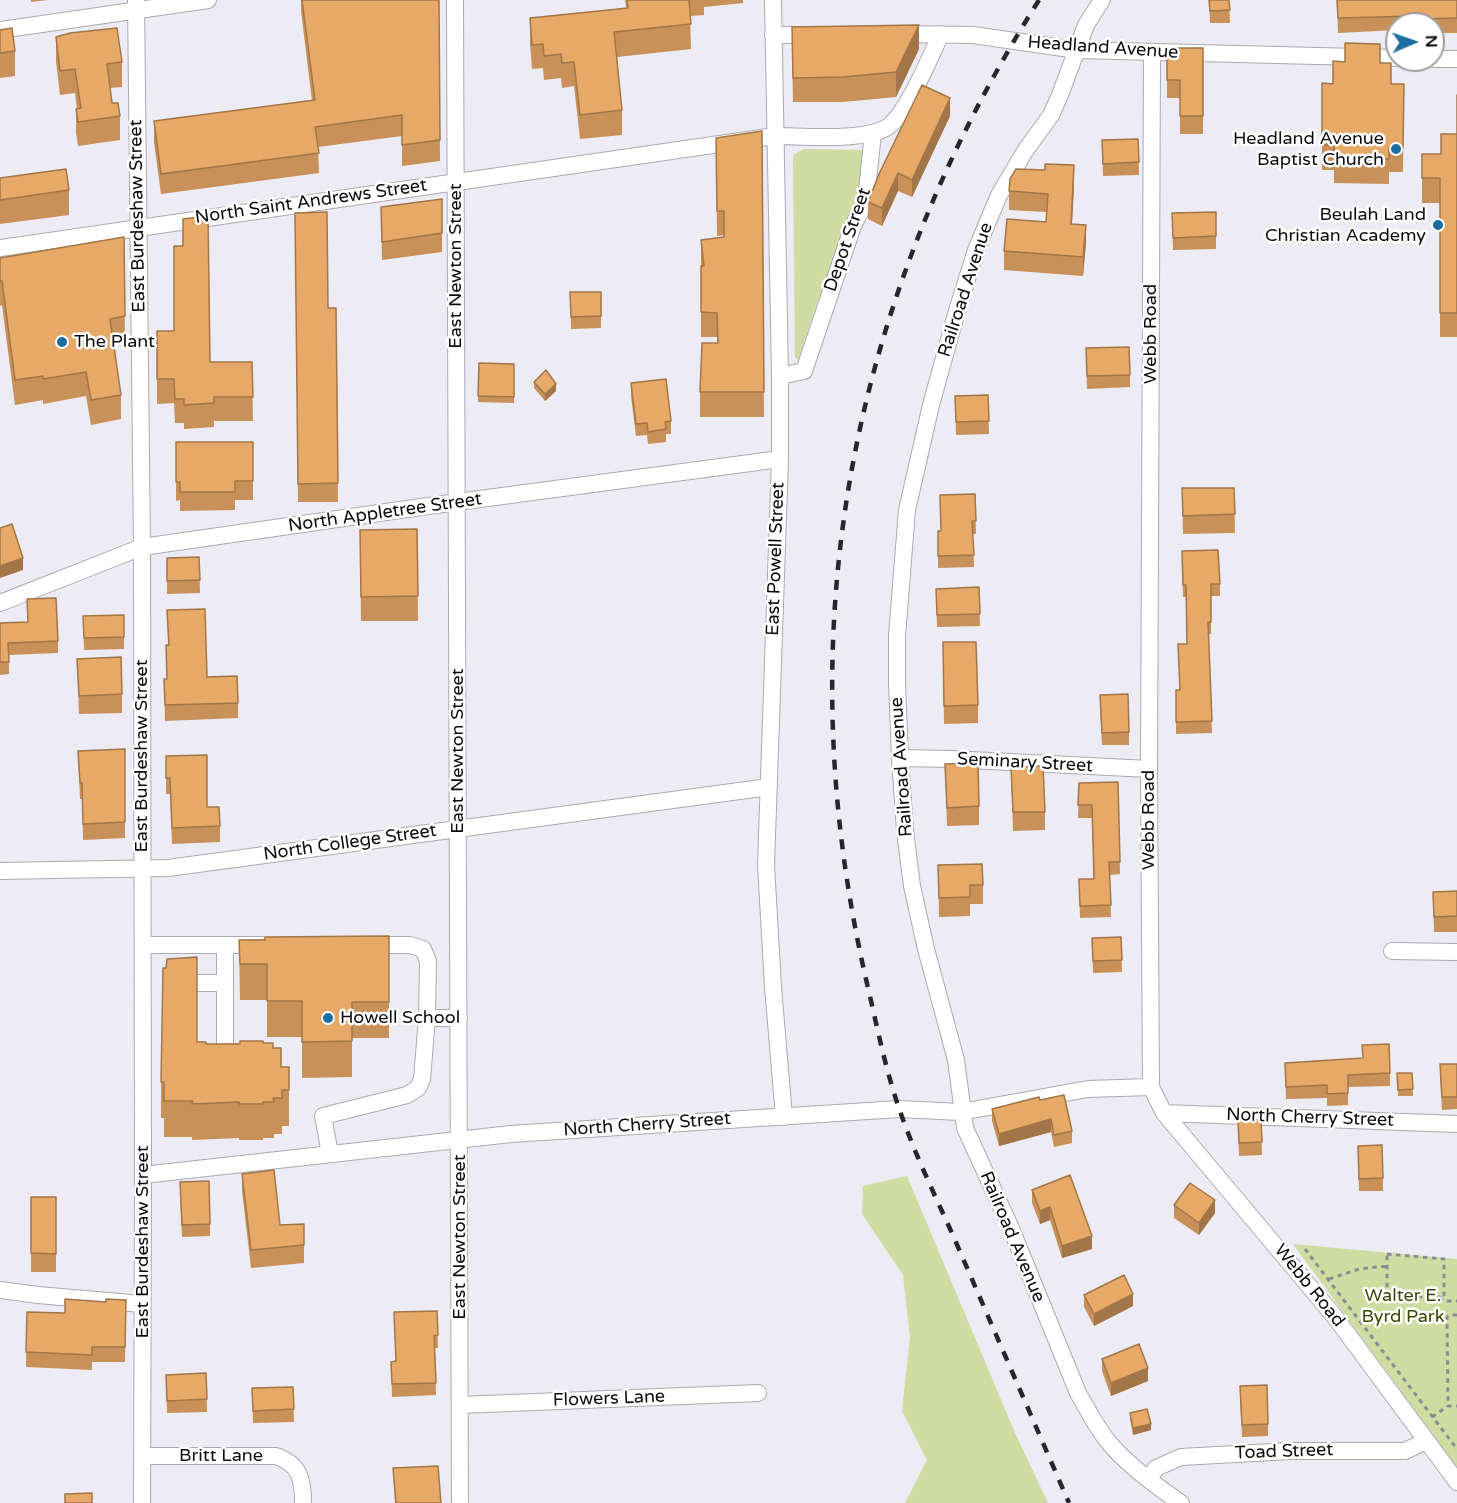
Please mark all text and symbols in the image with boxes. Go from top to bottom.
north arrow [1385,12,1445,72]
street label: Headland Avenue [1027,32,1179,64]
text: N [1421,35,1441,48]
street label: East Burdeshaw Street [126,119,150,313]
place label: Headland Avenue Baptist Church [1233,128,1384,170]
marker: Headland Avenue Baptist Church [1389,142,1403,156]
street label: North Saint Andrews Street [194,175,428,229]
street label: East Newton Street [445,183,467,349]
street label: Depot Street [820,185,876,295]
place label: Beulah Land Christian Academy [1265,204,1426,246]
marker: Beulah Land Christian Academy [1431,218,1445,232]
street label: Railroad Avenue [934,220,998,360]
street label: Webb Road [1140,284,1162,384]
place label: The Plant [74,331,155,353]
marker: The Plant [55,335,69,349]
street label: East Powell Street [763,482,789,636]
street label: North Appletree Street [287,489,483,537]
street label: East Burdeshaw Street [131,659,153,853]
street label: East Newton Street [447,668,469,834]
street label: Railroad Avenue [886,696,918,838]
street label: Seminary Street [957,749,1093,777]
street label: Webb Road [1138,770,1160,870]
street label: North College Street [262,820,438,866]
place label: Howell School [340,1007,460,1029]
marker: Howell School [321,1011,335,1025]
street label: North Cherry Street [1226,1104,1394,1132]
street label: North Cherry Street [563,1108,731,1142]
street label: East Burdeshaw Street [132,1145,154,1339]
street label: East Newton Street [449,1154,471,1320]
street label: Railroad Avenue [975,1168,1049,1306]
street label: Webb Road [1269,1240,1349,1332]
park label: Walter E. Byrd Park [1361,1285,1445,1328]
street label: Flowers Lane [553,1386,665,1412]
street label: Toad Street [1234,1439,1334,1465]
street label: Britt Lane [179,1445,263,1467]

